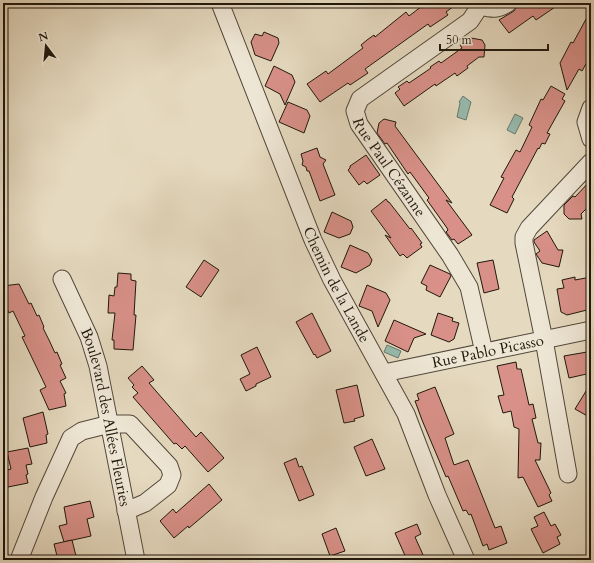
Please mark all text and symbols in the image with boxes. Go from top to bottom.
north arrow [26,26,66,66]
scale bar [440,26,548,52]
text: N [37,28,50,45]
text: 50 m [446,32,473,48]
street label: Rue Paul Cézanne [348,116,430,221]
street label: Chemin de la Lande [299,224,375,346]
street label: Boulevard des Allées Fleuries [76,324,135,508]
street label: Rue Pablo Picasso [430,330,545,373]

